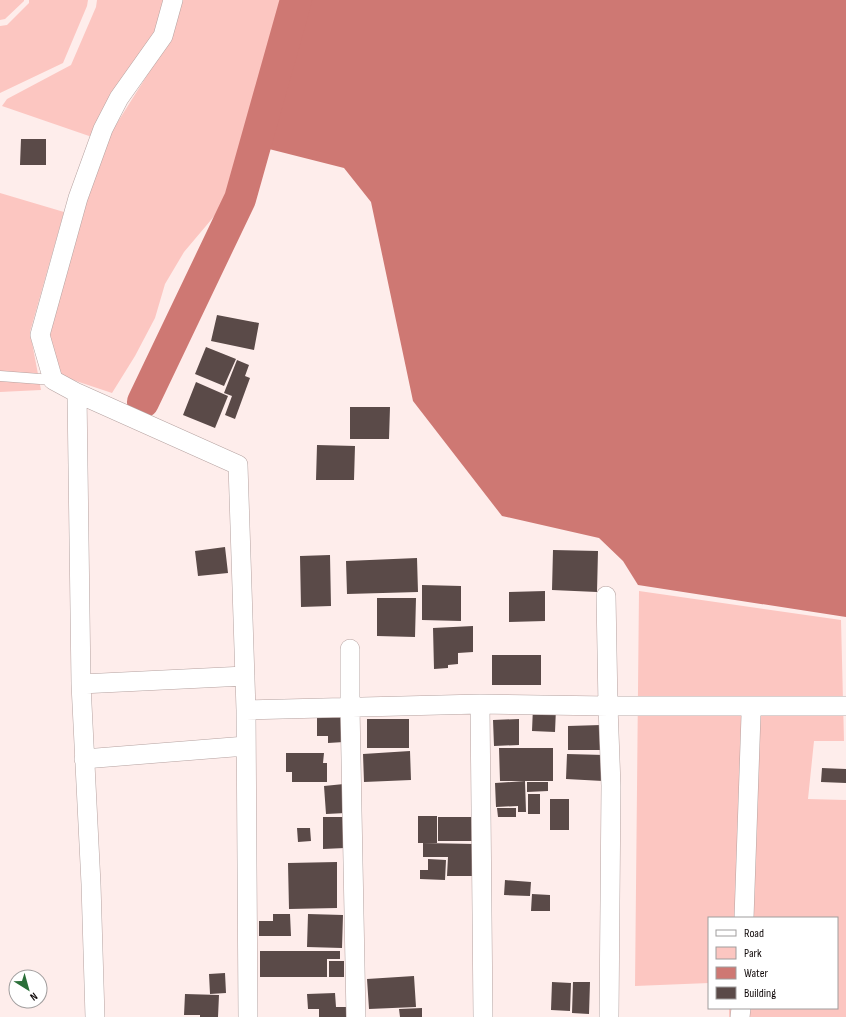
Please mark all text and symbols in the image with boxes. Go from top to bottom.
legend [708,917,838,1009]
text: Road [744,926,764,941]
text: Park [744,946,762,961]
text: Water [744,966,768,981]
north arrow [8,969,48,1009]
text: Building [744,986,776,1001]
text: N [27,990,40,1004]

